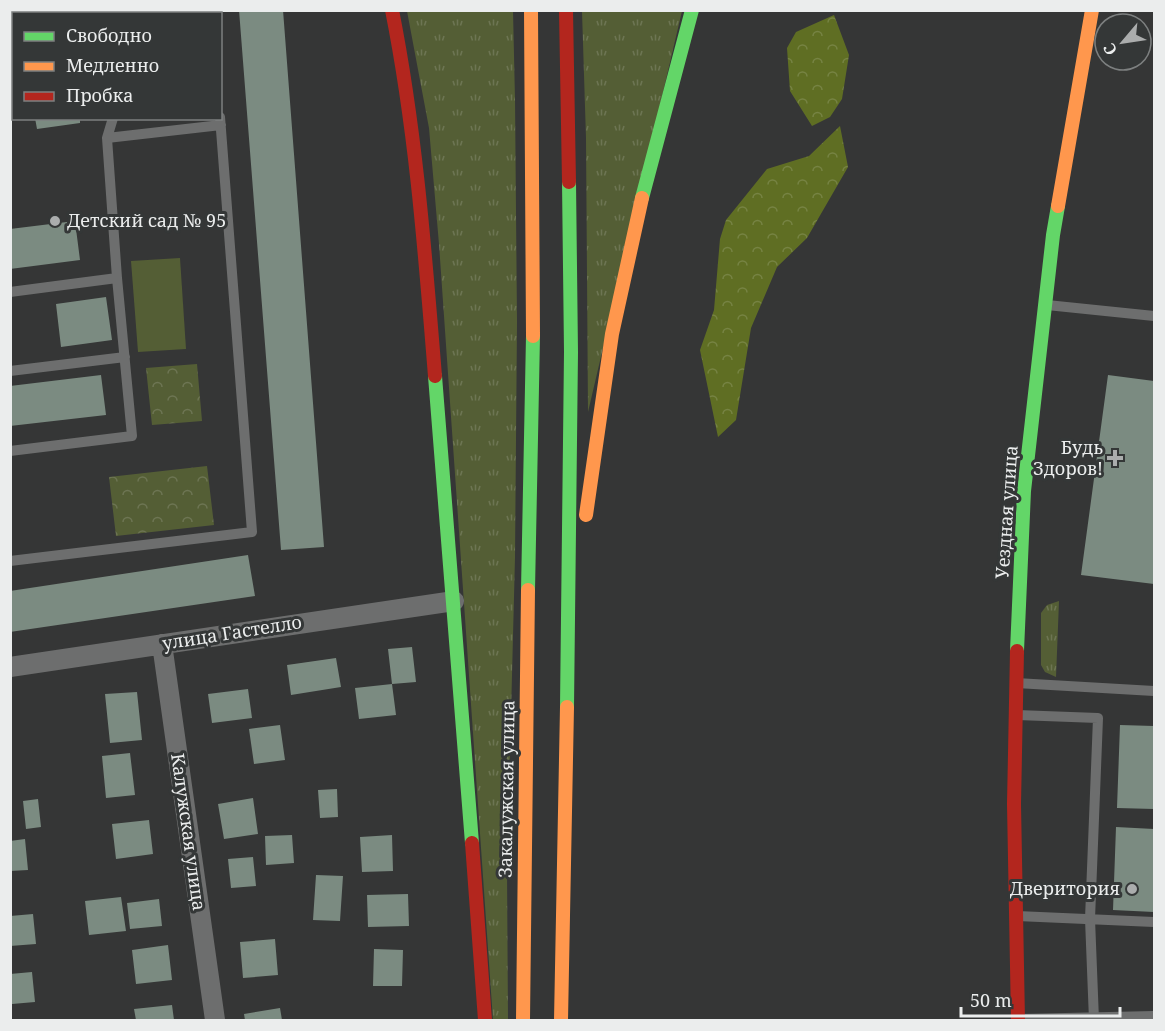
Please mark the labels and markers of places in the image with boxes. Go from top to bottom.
place label: Детский сад № 95 [67,208,226,232]
marker: Детский сад № 95 [48,214,62,228]
place label: Будь Здоров! [1033,435,1103,480]
marker: Будь Здоров! [1108,451,1122,465]
place label: Дверитория [1010,876,1120,900]
marker: Дверитория [1125,882,1139,896]

